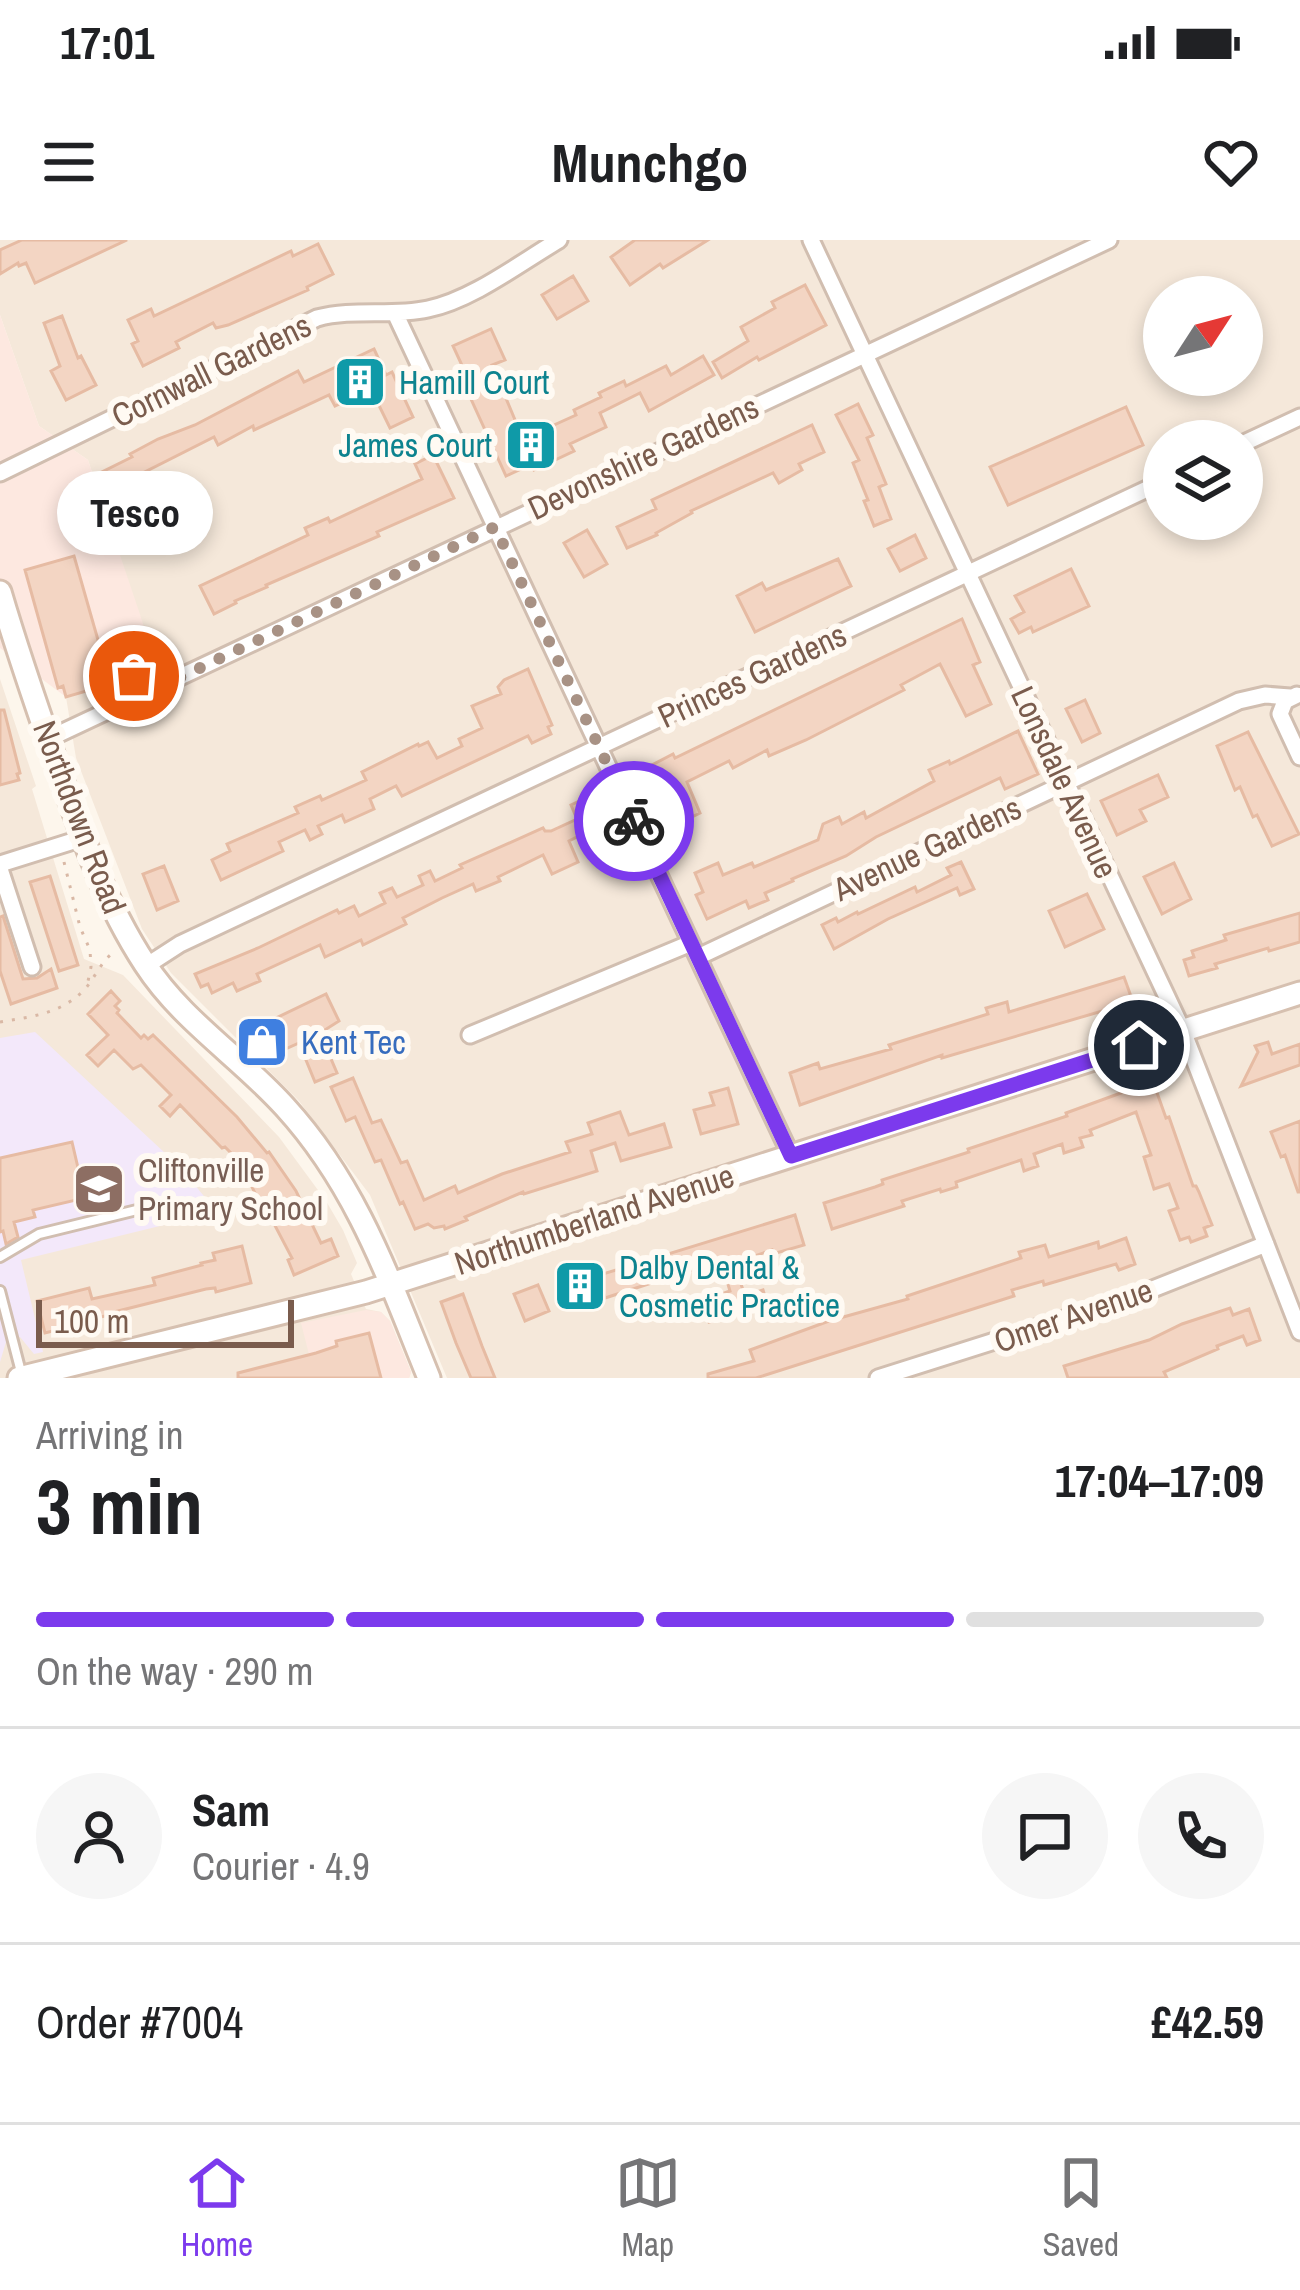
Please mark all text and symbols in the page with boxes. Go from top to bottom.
text: 17:01 [60,12,154,73]
text: Munchgo [552,126,748,199]
icon: menu [36,129,102,195]
icon: heart [1198,129,1264,195]
north arrow [1143,276,1263,396]
map controls [1143,276,1263,540]
street label: Cornwall Gardens [104,303,318,437]
building icon: Hamill Court [332,354,388,410]
place label: Hamill Court [399,360,549,404]
street label: Devonshire Gardens [521,384,765,530]
building icon: James Court [503,417,559,473]
button: layers [1143,420,1263,540]
place label: James Court [339,423,492,467]
callout: Tesco [56,472,212,556]
text: Tesco [90,487,180,539]
street label: Princes Gardens [651,612,853,738]
pin [83,625,185,727]
icon: bag [101,643,167,709]
street label: Lonsdale Avenue [1001,679,1129,885]
street label: Northdown Road [23,714,137,920]
courier [574,761,694,881]
street label: Avenue Gardens [825,785,1028,911]
icon: bike [601,788,667,854]
pin [1088,994,1190,1096]
icon: home [1106,1012,1172,1078]
shop icon: Kent Tec [234,1014,290,1070]
place label: Kent Tec [301,1020,406,1064]
place label: Cliftonville Primary School [138,1148,323,1230]
street label: Northumberland Avenue [449,1153,739,1285]
school or university icon: Cliftonville Primary School [71,1161,127,1217]
place label: Dalby Dental & Cosmetic Practice [619,1245,840,1327]
building icon: Dalby Dental & Cosmetic Practice [552,1258,608,1314]
street label: Omer Avenue [988,1267,1158,1363]
scale bar [36,1294,294,1347]
text: 100 m [54,1299,129,1343]
text: Arriving in [36,1409,184,1461]
text: 17:04–17:09 [1055,1450,1264,1511]
text: 3 min [36,1453,203,1558]
text: On the way · 290 m [36,1645,313,1697]
button: person [36,1773,162,1899]
button: chat [982,1773,1108,1899]
button: phone [1138,1773,1264,1899]
text: Sam [192,1779,270,1840]
text: Courier · 4.9 [192,1840,370,1892]
text: Order #7004 [36,1991,243,2052]
text: £42.59 [1151,1991,1264,2052]
tab: Home [181,2150,253,2266]
tab: Map [615,2150,681,2266]
tab: Saved [1042,2150,1119,2266]

